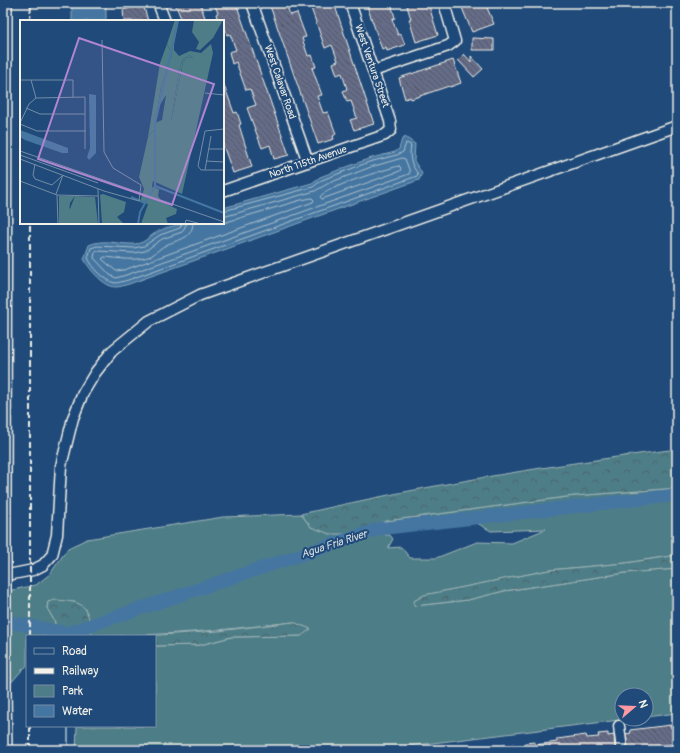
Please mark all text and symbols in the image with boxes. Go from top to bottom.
inset map [20,20,224,224]
street label: West Ventura Street [352,23,392,110]
street label: West Calavar Road [262,43,298,121]
street label: North 115th Avenue [268,143,349,181]
water label: Agua Fria River [299,527,371,561]
legend [26,635,156,727]
text: Road [62,644,87,659]
text: Railway [62,664,98,679]
text: Park [62,684,83,699]
north arrow [614,687,654,727]
text: N [636,698,651,710]
text: Water [62,704,93,719]

